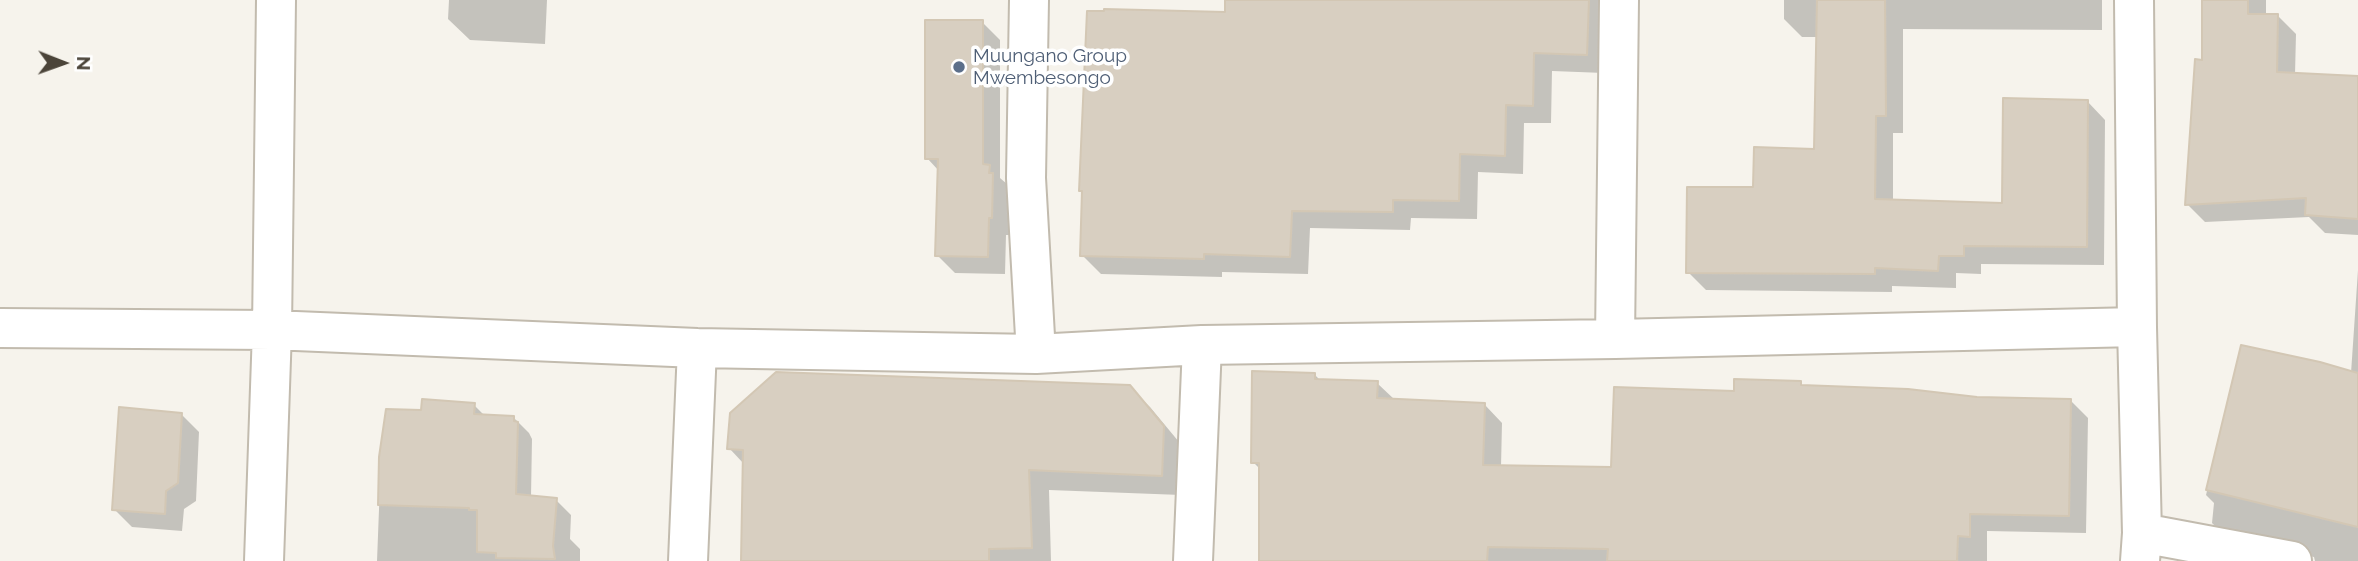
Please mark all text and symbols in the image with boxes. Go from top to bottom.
north arrow [28,28,98,98]
place label: Muungano Group Mwembesongo [973,45,1127,89]
text: N [73,56,95,71]
marker: Muungano Group Mwembesongo [951,59,967,75]

